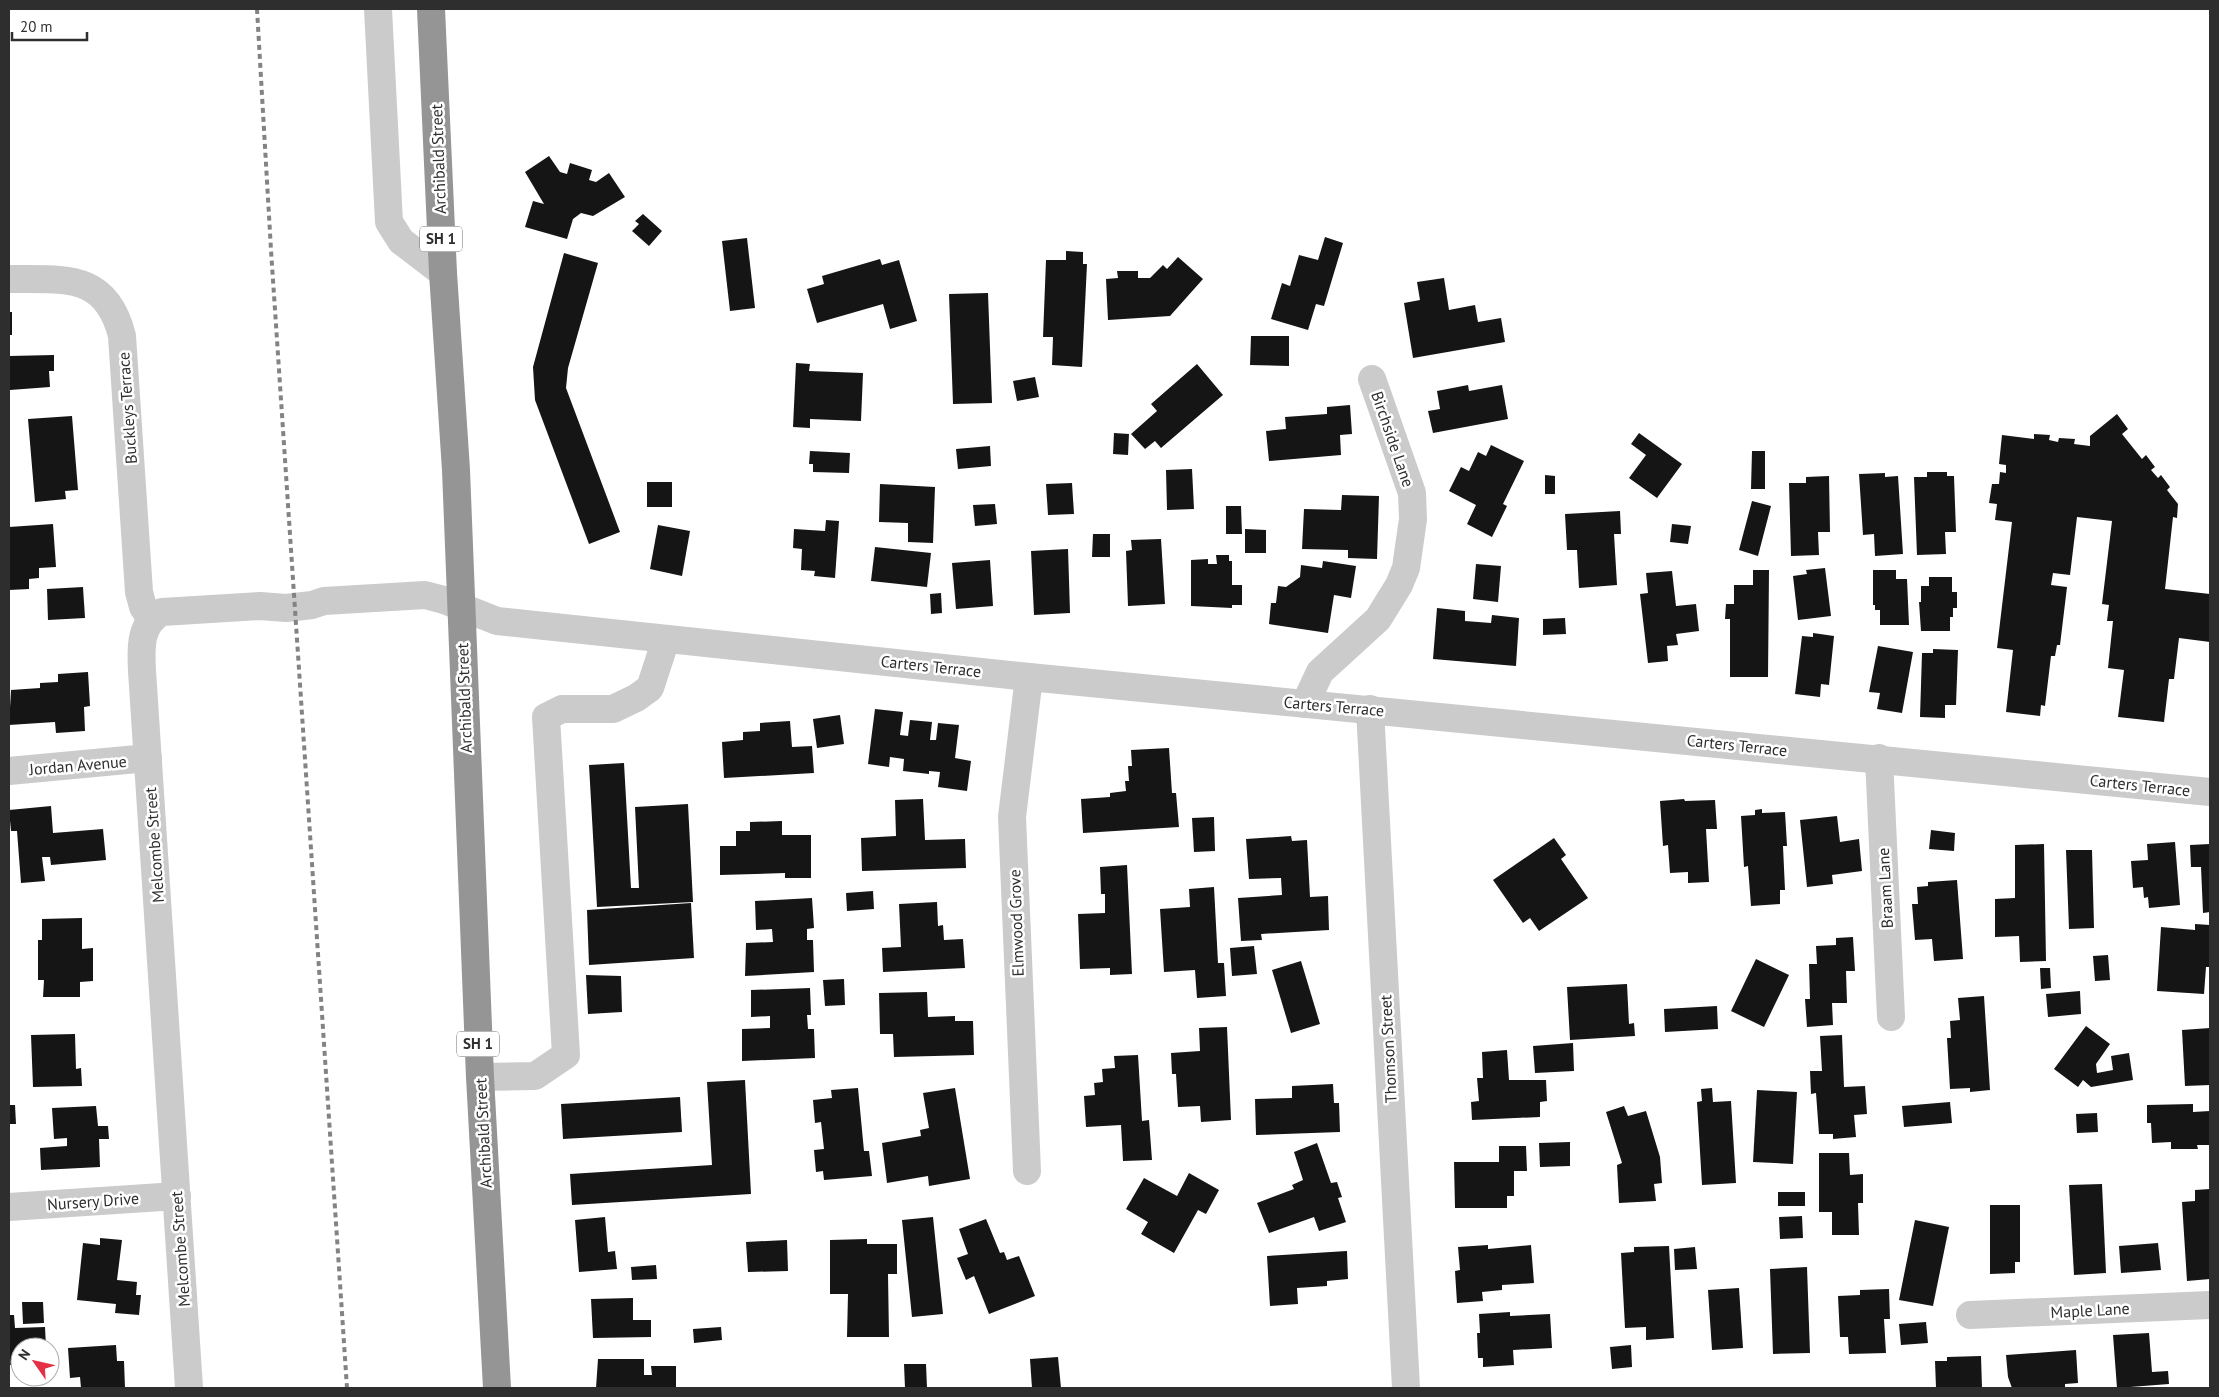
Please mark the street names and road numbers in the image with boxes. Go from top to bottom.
street label: Archibald Street [426,103,450,214]
road number: SH 1 [420,226,462,252]
street label: Buckleys Terrace [113,351,141,465]
street label: Birchside Lane [1367,389,1419,489]
street label: Archibald Street [452,642,476,753]
street label: Carters Terrace [880,651,982,681]
street label: Carters Terrace [1283,692,1385,720]
street label: Carters Terrace [1686,730,1788,760]
street label: Jordan Avenue [27,751,128,779]
street label: Carters Terrace [2089,770,2191,800]
street label: Melcombe Street [140,786,168,903]
street label: Braam Lane [1873,847,1897,929]
street label: Elmwood Grove [1004,869,1028,977]
street label: Thomson Street [1375,994,1401,1104]
road number: SH 1 [457,1032,499,1056]
street label: Archibald Street [470,1077,496,1188]
street label: Nursery Drive [46,1188,140,1214]
street label: Melcombe Street [166,1190,194,1307]
street label: Maple Lane [2050,1298,2130,1322]

